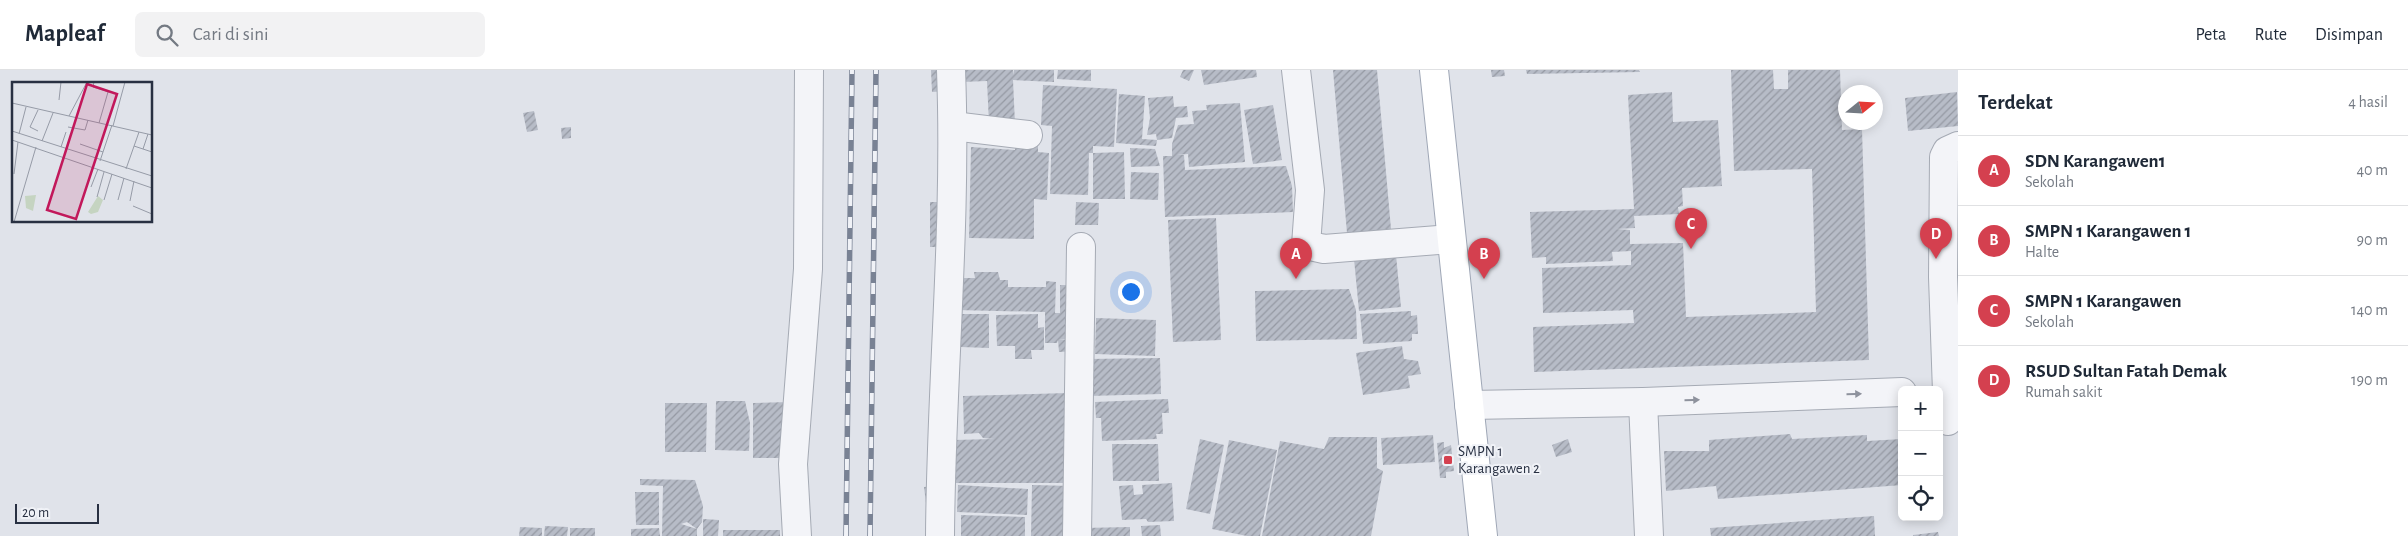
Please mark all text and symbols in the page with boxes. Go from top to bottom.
search box [135,12,485,57]
icon: search [153,21,181,49]
text: Mapleaf [25,22,105,46]
text: Cari di sini [193,25,269,44]
text: Peta [2195,26,2226,44]
text: Rute [2254,26,2287,44]
text: Disimpan [2315,26,2383,44]
inset map [12,82,152,222]
north arrow [1838,85,1883,130]
text: Terdekat [1978,92,2053,113]
text: 4 hasil [2348,94,2388,110]
text: SDN Karangawen1 [2025,152,2166,171]
text: A [1989,162,1999,178]
text: 40 m [2356,162,2388,178]
text: Sekolah [2025,174,2074,190]
pin: C [1675,208,1707,249]
pin: D [1920,218,1952,259]
text: SMPN 1 Karangawen 1 [2025,222,2191,241]
text: B [1989,232,1999,248]
text: 90 m [2357,232,2388,248]
pin: A [1280,238,1312,279]
pin: B [1468,238,1500,279]
text: Halte [2025,244,2059,260]
your location [1118,279,1144,305]
text: SMPN 1 Karangawen [2025,292,2182,311]
text: C [1990,302,1998,318]
text: 140 m [2351,302,2388,318]
text: Sekolah [2025,314,2074,330]
text: RSUD Sultan Fatah Demak [2025,362,2227,381]
text: D [1989,372,1999,388]
text: 190 m [2351,372,2388,388]
text: Rumah sakit [2025,384,2102,400]
map controls [1898,386,1943,521]
button: + [1898,386,1943,431]
one-way arrow [1847,389,1863,397]
one-way arrow [1684,396,1700,404]
button: − [1898,431,1943,476]
place label: SMPN 1 Karangawen 2 [1458,444,1540,476]
marker: SMPN 1 Karangawen 2 [1442,454,1454,466]
button: locate [1898,476,1943,521]
scale bar [15,501,99,524]
text: 20 m [22,506,49,520]

